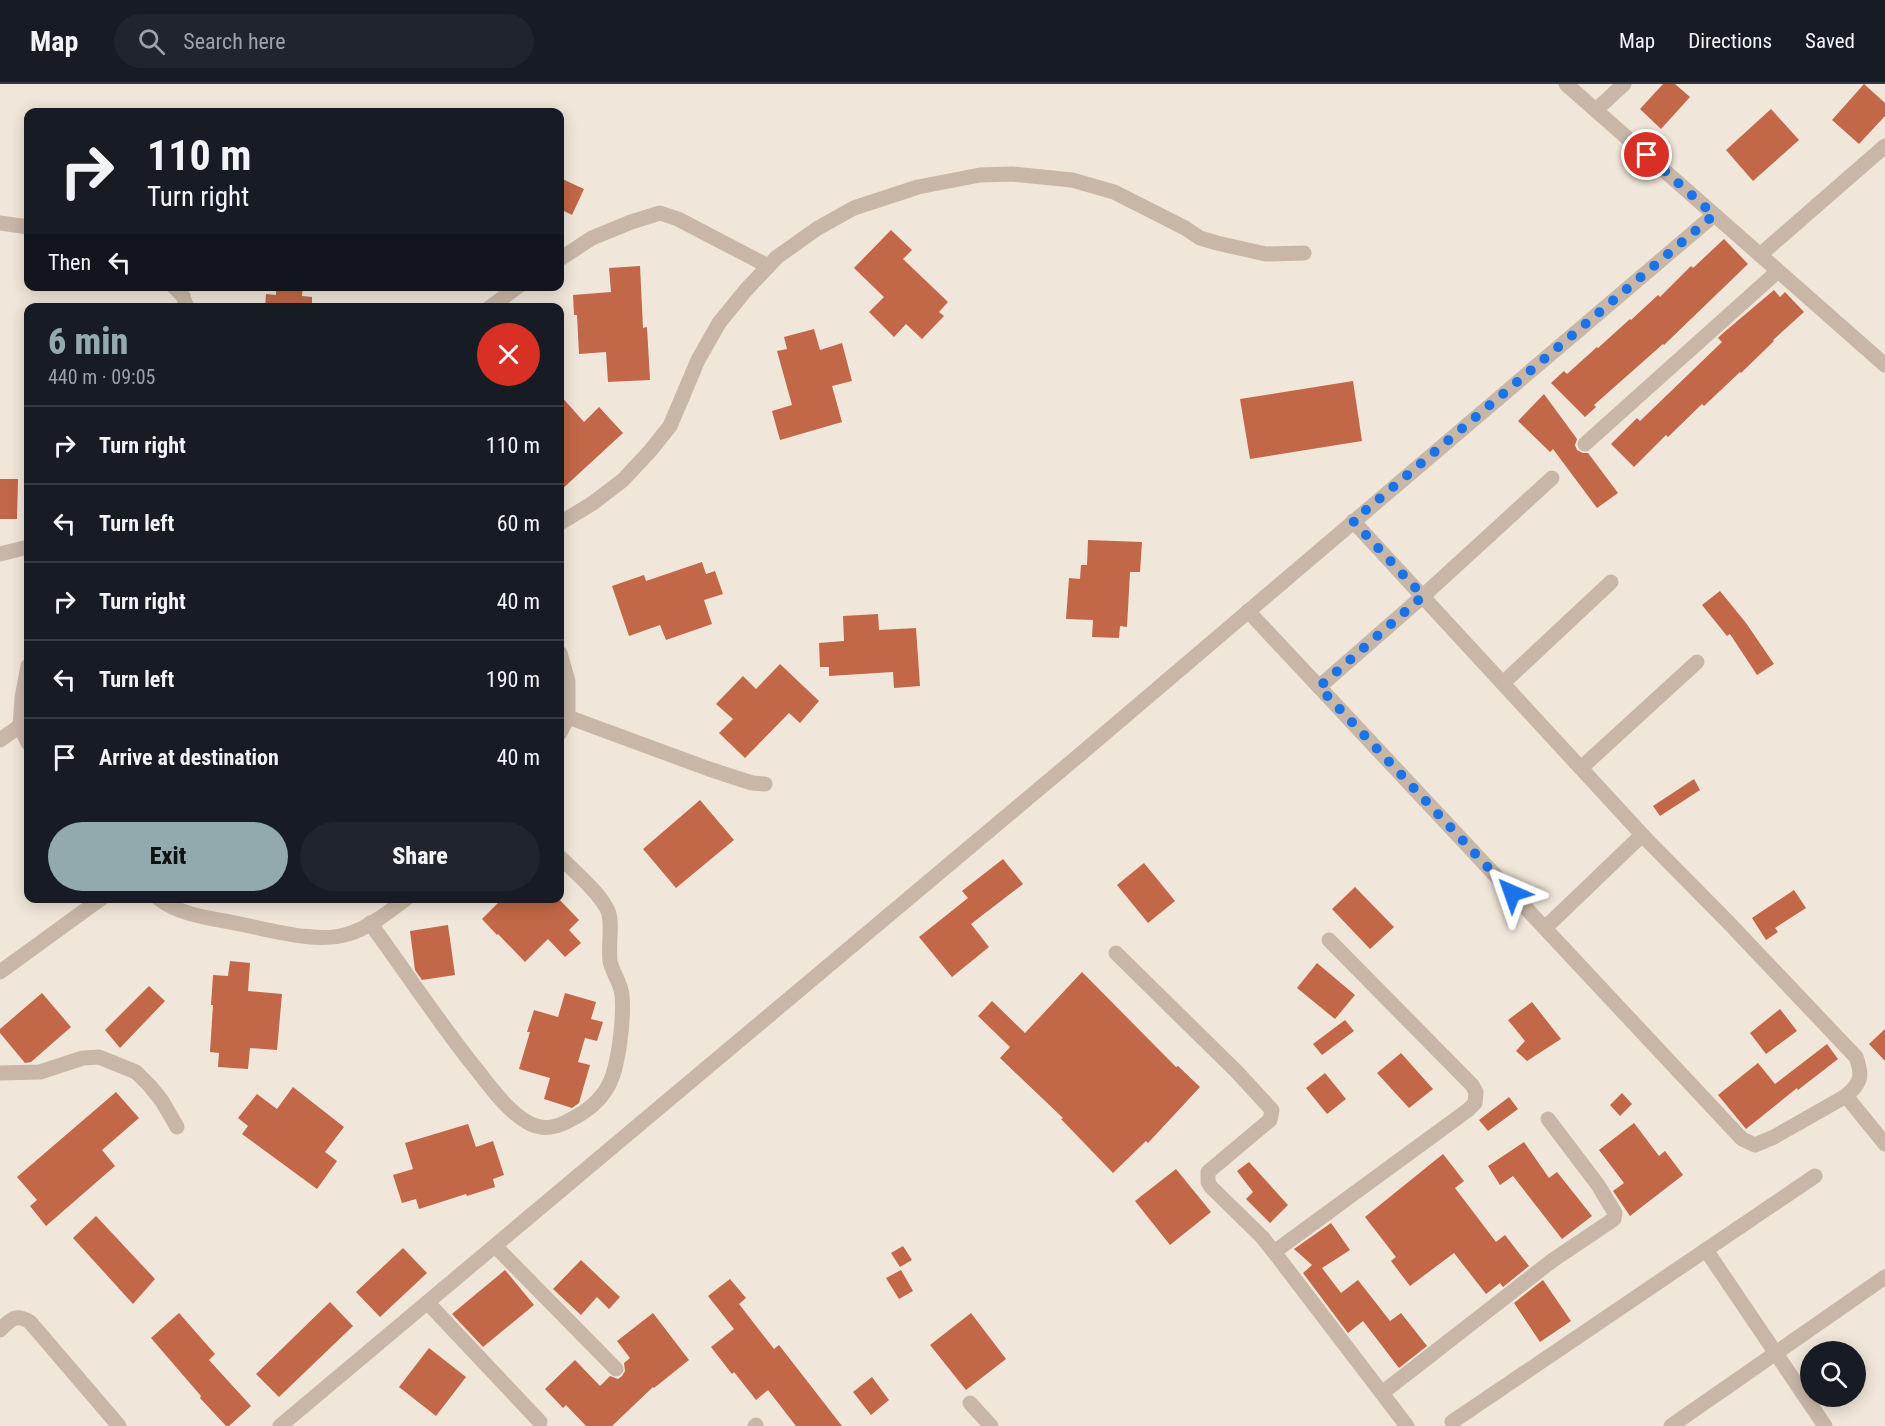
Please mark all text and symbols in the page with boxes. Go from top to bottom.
search box [114,14,534,68]
text: Map [30,25,78,58]
icon: search [135,25,168,58]
text: Search here [183,29,286,54]
text: Map [1619,29,1655,53]
text: Directions [1688,29,1772,53]
text: Saved [1805,29,1855,53]
pin [1621,129,1672,180]
text: 110 m [147,131,252,180]
icon: right [48,132,126,210]
icon: arrive [1630,138,1663,171]
text: Turn right [147,181,249,213]
icon: left [103,246,136,279]
text: Then [48,250,91,275]
text: 6 min [48,321,128,363]
button: close [477,323,540,386]
text: 440 m · 09:05 [48,365,155,389]
icon: right [48,429,81,462]
text: Turn right [99,433,186,458]
text: 110 m [486,433,540,458]
icon: left [48,507,81,540]
text: Turn left [99,511,174,536]
text: 60 m [497,511,540,536]
icon: right [48,585,81,618]
text: Turn right [99,589,186,614]
text: 40 m [497,589,540,614]
icon: left [48,663,81,696]
text: Turn left [99,667,174,692]
text: 190 m [486,667,540,692]
icon: arrive [48,741,81,774]
text: Arrive at destination [99,745,279,770]
text: 40 m [497,745,540,770]
button: Exit [48,822,288,891]
button: Share [300,822,540,891]
position arrow [1480,861,1544,925]
map controls [1800,1341,1866,1407]
button: search [1800,1341,1866,1407]

